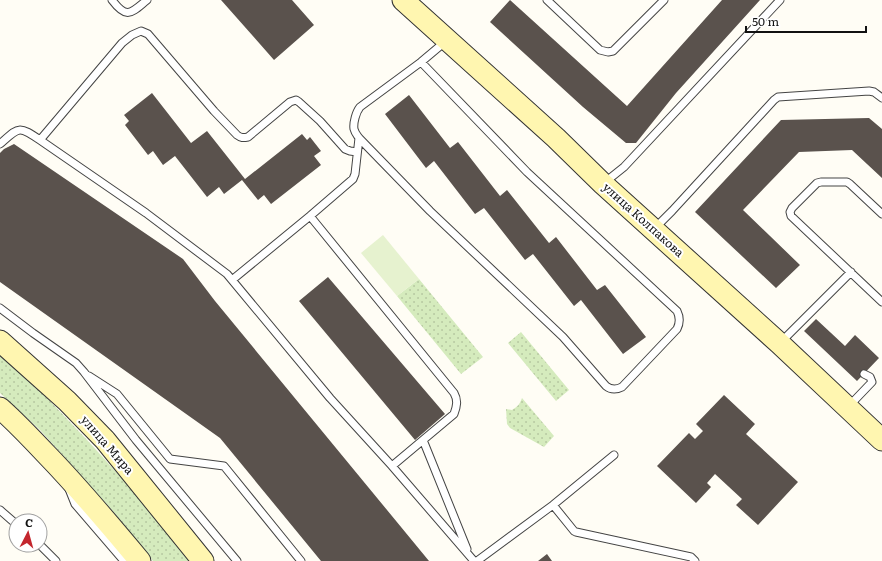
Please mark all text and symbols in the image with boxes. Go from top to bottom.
scale bar [746,8,866,34]
text: 50 m [752,12,779,30]
street label: улица Колпакова [599,178,689,261]
street label: улица Мира [77,411,139,478]
north arrow [8,513,48,553]
text: С [24,514,34,530]

